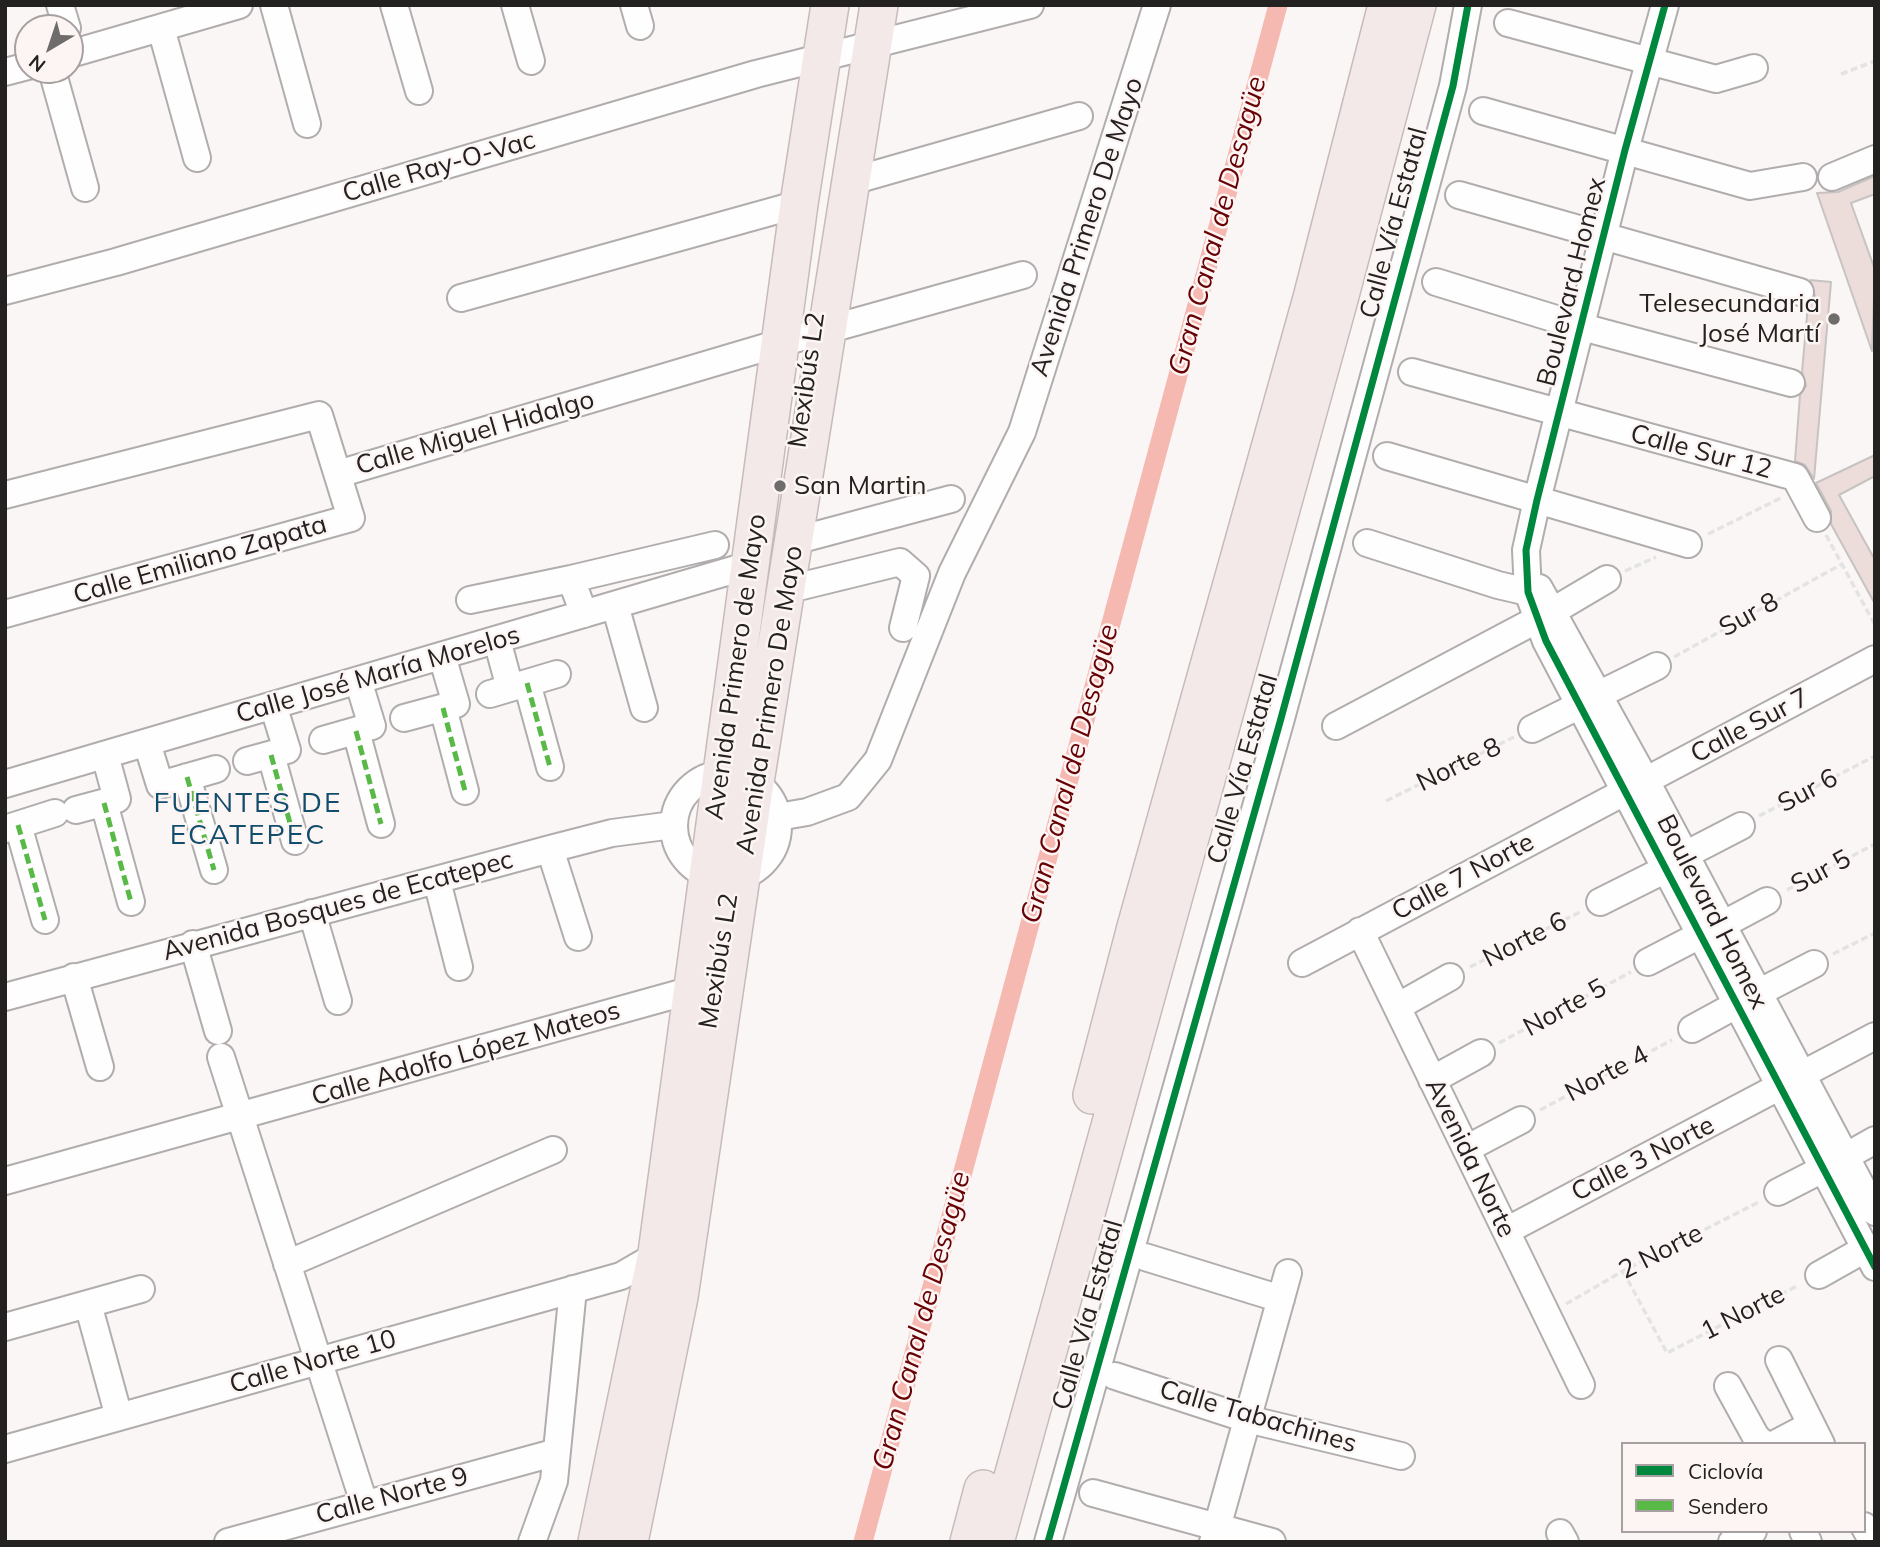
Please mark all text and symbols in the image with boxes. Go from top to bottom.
north arrow [14,14,84,84]
text: N [24,50,50,78]
water label: Gran Canal de Desagüe [1162,73,1274,379]
street label: Avenida Primero De Mayo [1024,74,1150,380]
street label: Calle Vía Estatal [1354,124,1434,322]
street label: Calle Ray-O-Vac [339,125,539,209]
street label: Boulevard Homex [1531,174,1613,390]
place label: Telesecundaria José Martí [1639,288,1820,350]
street label: Mexibús L2 [782,310,832,450]
marker: Telesecundaria José Martí [1826,311,1842,327]
street label: Calle Miguel Hidalgo [352,384,598,482]
street label: Calle Sur 12 [1627,418,1775,486]
place label: San Martin [794,470,926,502]
marker: San Martin [772,478,788,494]
street label: Calle Emiliano Zapata [70,509,330,611]
street label: Avenida Primero de Mayo [699,512,773,822]
street label: Avenida Primero De Mayo [730,543,810,857]
street label: Sur 8 [1714,586,1784,644]
street label: Calle José María Morelos [232,619,524,731]
water label: Gran Canal de Desagüe [1014,621,1126,927]
street label: Calle Vía Estatal [1201,670,1285,868]
street label: Calle Sur 7 [1686,682,1814,770]
street label: Norte 8 [1412,731,1506,799]
street label: Sur 6 [1773,762,1843,820]
district label: FUENTES DE ECATEPEC [155,787,341,853]
street label: Boulevard Homex [1650,810,1774,1014]
street label: Calle 7 Norte [1387,827,1539,927]
street label: Sur 5 [1786,843,1856,901]
street label: Avenida Bosques de Ecatepec [159,844,517,968]
street label: Mexibús L2 [693,891,745,1031]
street label: Norte 6 [1478,906,1572,974]
street label: Norte 5 [1518,973,1612,1043]
street label: Calle Adolfo López Mateos [308,995,624,1113]
street label: Norte 4 [1560,1039,1654,1109]
street label: Avenida Norte [1418,1073,1522,1243]
street label: Calle 3 Norte [1566,1110,1720,1208]
water label: Gran Canal de Desagüe [866,1168,978,1474]
street label: Calle Vía Estatal [1046,1216,1130,1414]
street label: 2 Norte [1614,1218,1708,1286]
street label: 1 Norte [1696,1279,1790,1347]
street label: Calle Norte 10 [226,1323,400,1401]
street label: Calle Tabachines [1156,1374,1360,1460]
legend [1621,1442,1866,1533]
text: Ciclovía [1688,1458,1763,1484]
street label: Calle Norte 9 [313,1461,471,1531]
text: Sendero [1688,1493,1768,1519]

